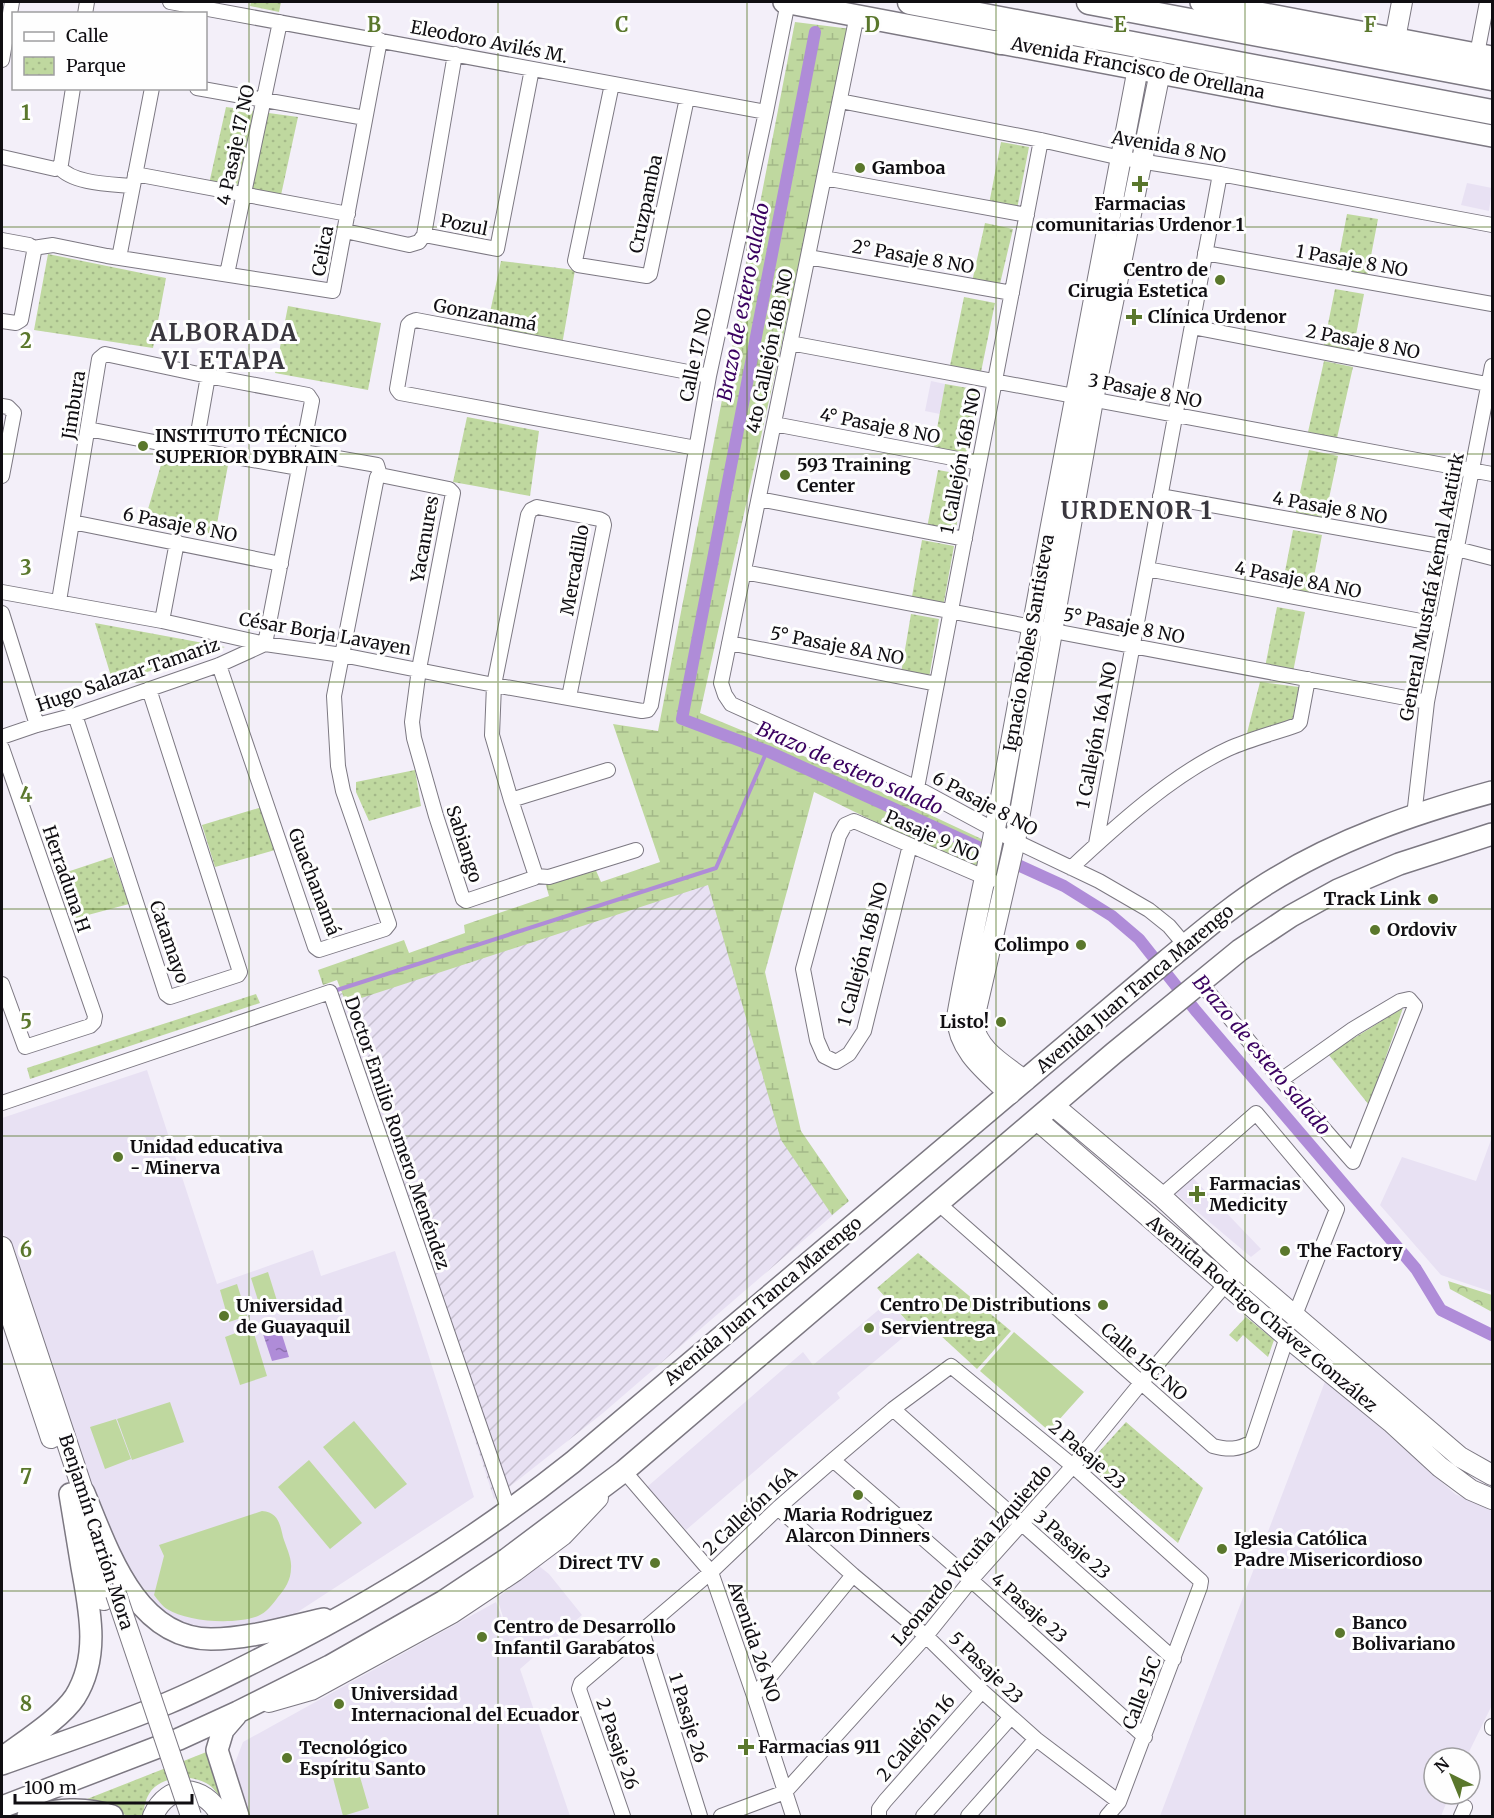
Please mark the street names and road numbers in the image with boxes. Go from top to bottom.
street label: Eleodoro Avilés M. [409,15,570,68]
street label: Avenida Francisco de Orellana [1008,31,1267,103]
street label: 4 Pasaje 17 NO [212,83,260,207]
street label: Avenida 8 NO [1109,125,1228,168]
street label: Cruzpamba [624,152,667,255]
street label: Pozul [438,209,490,240]
street label: Celica [307,224,338,278]
street label: 2° Pasaje 8 NO [850,234,976,279]
street label: 1 Pasaje 8 NO [1294,239,1410,282]
street label: 4to Callejón 16B NO [741,266,798,435]
street label: Gonzanamá [431,293,539,336]
street label: Calle 17 NO [674,306,717,404]
street label: 2 Pasaje 8 NO [1304,319,1422,364]
street label: 3 Pasaje 8 NO [1086,368,1204,413]
street label: Jimbura [57,369,90,442]
street label: 1 Callejón 16B NO [935,386,986,536]
street label: 4° Pasaje 8 NO [818,403,942,448]
street label: General Mustafá Kemal Atatürk [1394,450,1469,723]
street label: 4 Pasaje 8 NO [1271,486,1389,529]
street label: Yacanures [405,494,443,585]
street label: 6 Pasaje 8 NO [121,502,239,547]
street label: Mercadillo [555,523,594,617]
street label: Ignacio Robles Santisteva [998,532,1059,753]
street label: 4 Pasaje 8A NO [1233,556,1363,603]
street label: 5° Pasaje 8 NO [1062,602,1187,649]
street label: César Borja Lavayen [237,607,413,660]
street label: 5° Pasaje 8A NO [768,621,906,670]
street label: Hugo Salazar Tamariz [33,632,222,717]
street label: 1 Callejón 16A NO [1071,660,1122,810]
street label: 6 Pasaje 8 NO [929,766,1042,841]
street label: Sabiango [441,802,488,885]
street label: Pasaje 9 NO [881,805,983,867]
street label: Herraduna H [37,822,96,935]
street label: Guachanamá [283,825,346,939]
street label: 1 Callejón 16B NO [832,879,893,1028]
street label: Catamayo [145,897,194,986]
street label: Avenida Juan Tanca Marengo [1030,899,1238,1079]
street label: Doctor Emilio Romero Menéndez [340,993,455,1273]
street label: Avenida Rodrigo Chávez González [1141,1210,1383,1417]
street label: Avenida Juan Tanca Marengo [658,1211,866,1391]
street label: Calle 15C NO [1096,1318,1192,1406]
street label: 2 Pasaje 23 [1044,1415,1130,1494]
street label: Benjamín Carrión Mora [54,1431,139,1633]
street label: Leonardo Vicuña Izquierdo [887,1459,1057,1650]
street label: 2 Callejón 16A [698,1461,802,1560]
street label: 3 Pasaje 23 [1029,1505,1115,1584]
street label: 4 Pasaje 23 [987,1567,1072,1648]
street label: Avenida 26 NO [723,1578,786,1705]
street label: 5 Pasaje 23 [945,1627,1028,1709]
street label: Calle 15C [1117,1653,1166,1733]
street label: 1 Pasaje 26 [664,1670,713,1765]
street label: 2 Callejón 16 [872,1689,960,1786]
street label: 2 Pasaje 26 [591,1695,644,1793]

